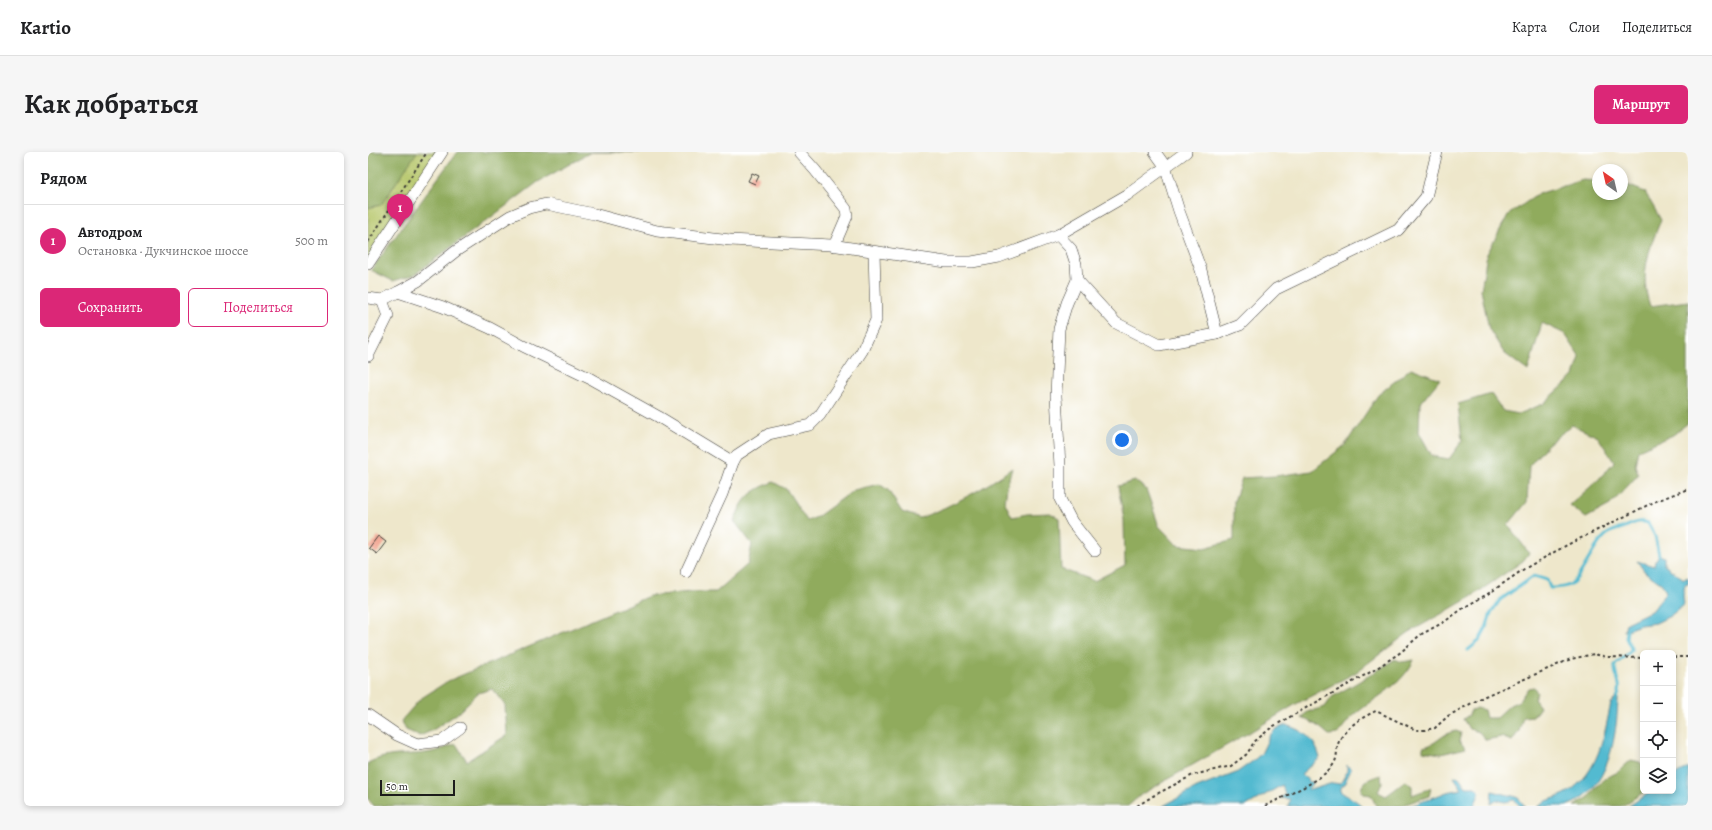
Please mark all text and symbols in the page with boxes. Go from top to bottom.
text: Kartio [20,15,71,41]
text: Карта [1512,18,1547,37]
text: Слои [1569,18,1600,37]
text: Поделиться [1622,18,1692,37]
text: Как добраться [24,85,199,123]
button: Маршрут [1594,85,1688,124]
north arrow [1592,164,1628,200]
text: Рядом [40,167,87,190]
pin: 1 [387,194,413,227]
text: Автодром [78,222,142,242]
text: 1 [51,232,55,249]
text: 500 m [295,232,328,249]
text: Остановка · Дукчинское шоссе [78,242,248,259]
button: Сохранить [40,288,180,327]
button: Поделиться [188,288,328,327]
your location [1112,430,1132,450]
map controls [1640,650,1676,794]
button: + [1640,650,1676,686]
button: − [1640,686,1676,722]
button: locate [1640,722,1676,758]
button: layers [1640,758,1676,794]
scale bar [380,778,455,797]
text: 50 m [386,779,408,794]

